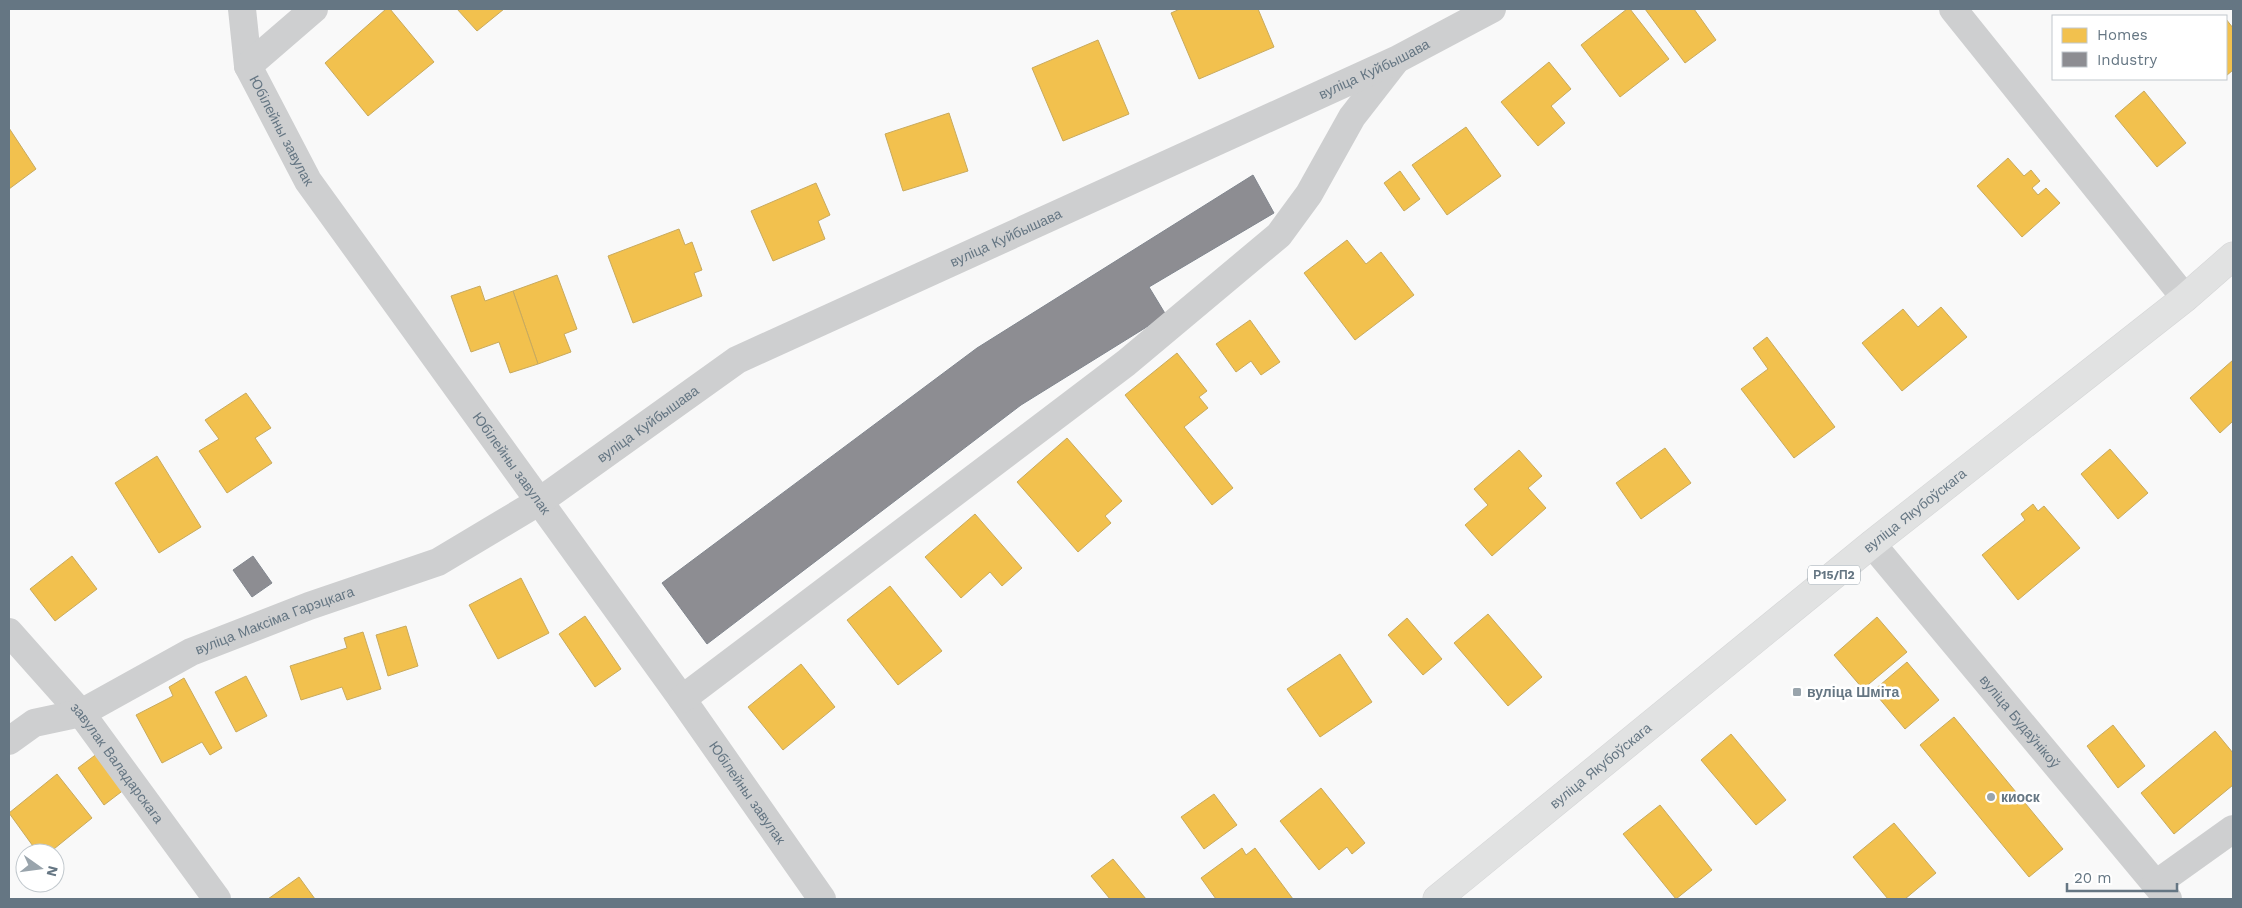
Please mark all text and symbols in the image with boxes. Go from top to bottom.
legend [2052,15,2227,80]
text: Homes [2097,26,2148,44]
street label: вуліца Куйбышава [1316,36,1432,102]
text: Industry [2097,51,2158,69]
street label: Юбілейны завулак [246,73,317,190]
street label: вуліца Куйбышава [947,205,1064,270]
street label: вуліца Куйбышава [594,382,702,466]
street label: Юбілейны завулак [470,409,554,518]
street label: вуліца Якубоўскага [1860,465,1970,556]
road number: Р15/П2 [1808,566,1860,584]
street label: вуліца Максіма Гарэцкага [193,583,356,658]
street label: вуліца Будаўнікоў [1977,672,2063,771]
place label: вуліца Шміта [1807,684,1899,700]
marker: вуліца Шміта [1791,686,1803,698]
street label: завулак Валадарскага [68,699,167,826]
street label: вуліца Якубоўскага [1547,719,1655,812]
street label: Юбілейны завулак [706,738,789,848]
place label: киоск [2001,789,2041,805]
marker: киоск [1985,791,1997,803]
north arrow [15,843,65,893]
scale bar [2067,860,2177,892]
text: N [44,864,62,878]
text: 20 m [2074,869,2112,887]

